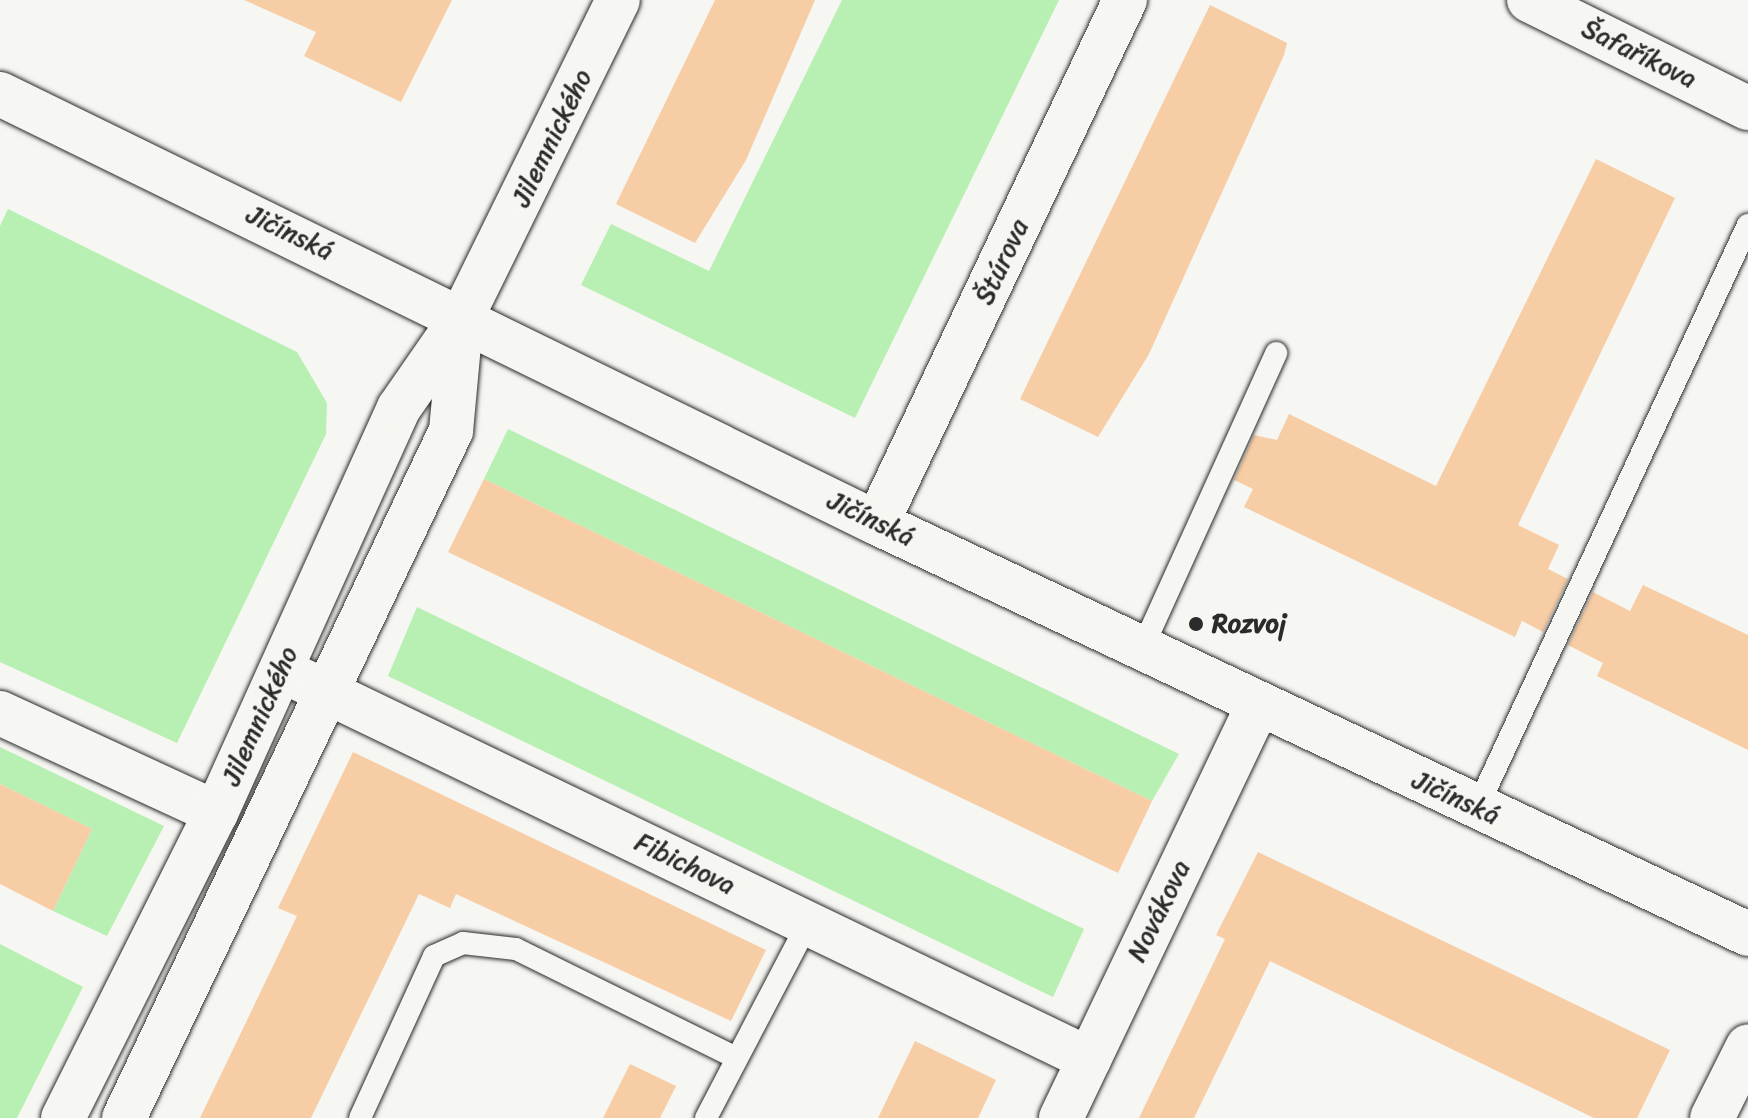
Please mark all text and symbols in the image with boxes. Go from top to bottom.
street label: Šafaříkova [1577,13,1701,95]
street label: Jilemnického [505,64,599,212]
street label: Jičínská [242,199,338,267]
street label: Štúrova [969,214,1035,310]
street label: Jičínská [823,485,919,553]
place label: Rozvoj [1212,608,1286,640]
marker: Rozvoj [1187,615,1205,633]
street label: Jilemnického [216,642,304,790]
street label: Jičínská [1408,764,1504,832]
street label: Fibichova [630,826,740,902]
street label: Novákova [1121,855,1197,967]

